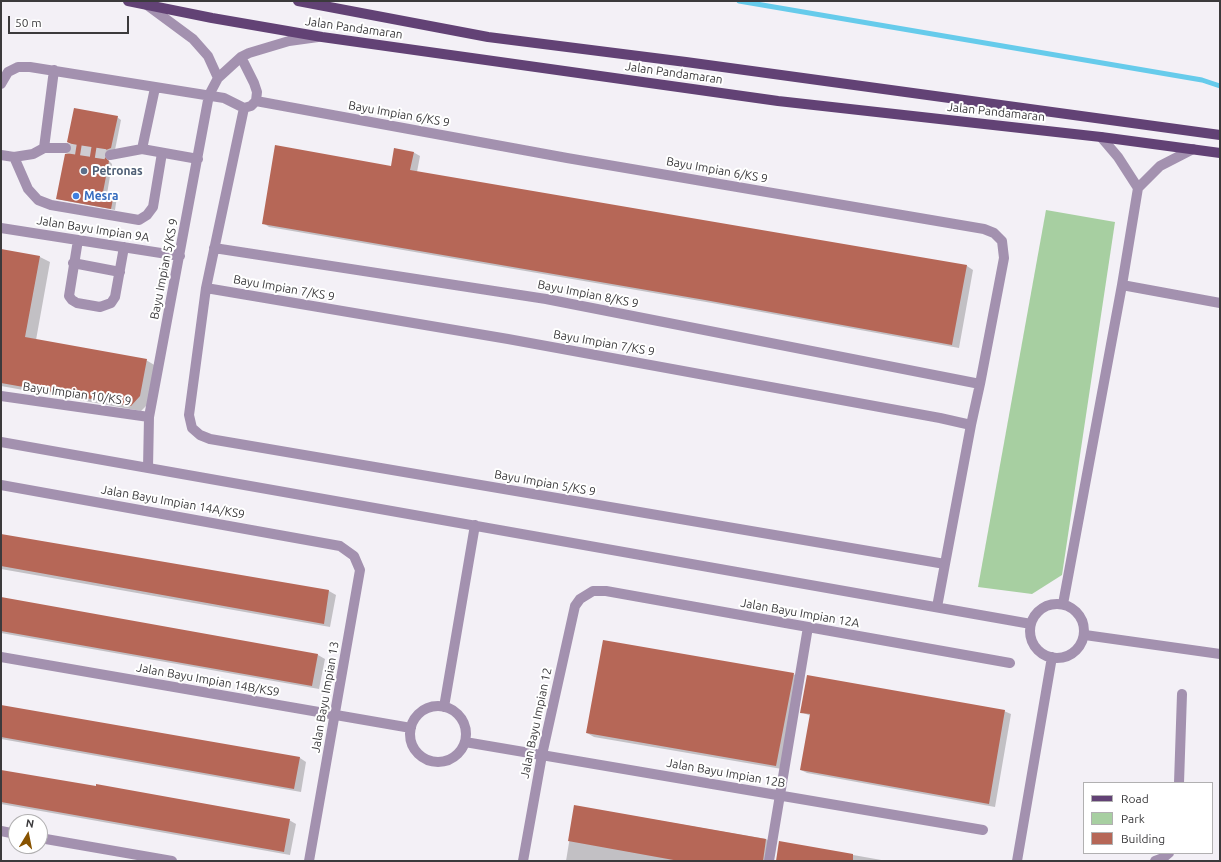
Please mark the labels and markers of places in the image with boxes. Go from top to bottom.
place label: Petronas [92,164,143,178]
marker: Petronas [79,166,89,176]
place label: Mesra [84,189,119,203]
marker: Mesra [71,191,81,201]

